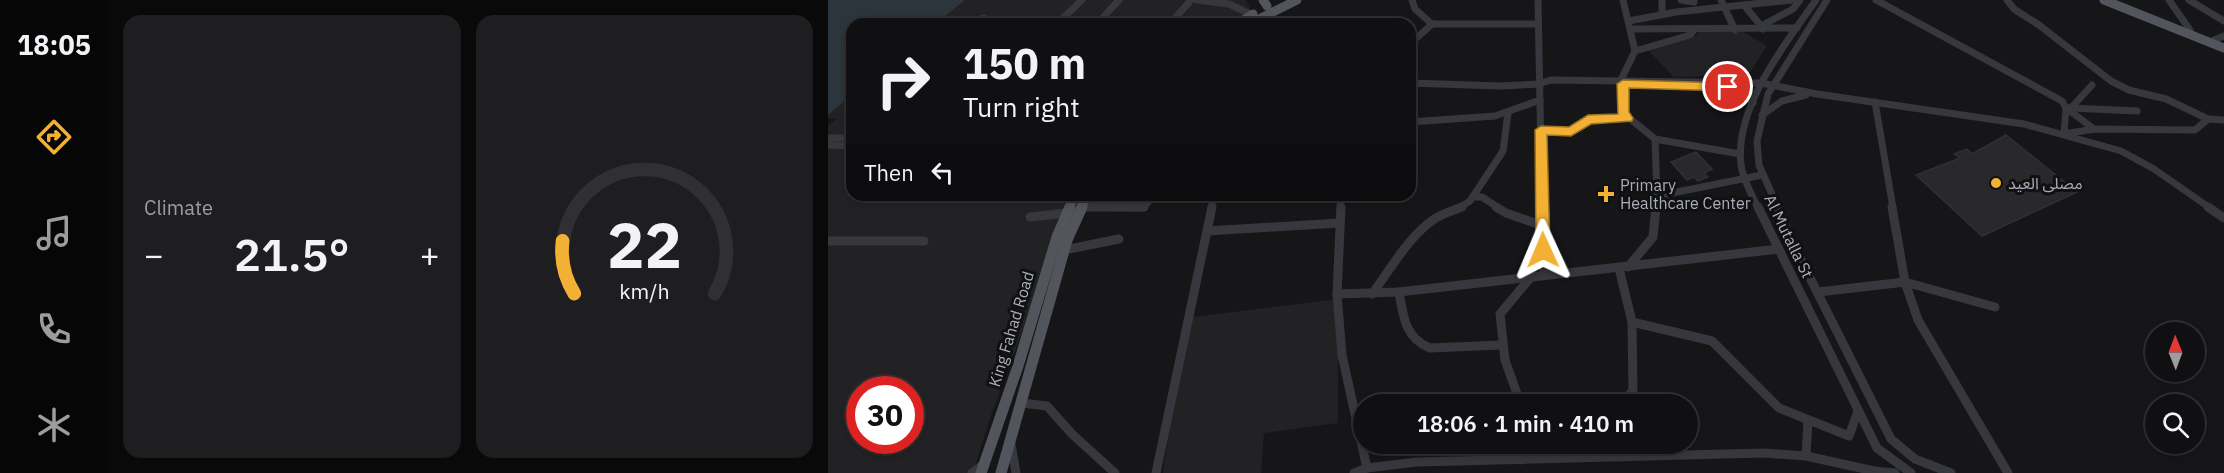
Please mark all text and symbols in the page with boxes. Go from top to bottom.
text: 18:05 [17,27,91,62]
text: 150 m [963,36,1086,91]
icon: right [864,42,942,120]
pin [1702,61,1753,112]
icon: arrive [1711,70,1744,103]
text: Turn right [963,89,1080,124]
icon: directions [33,116,75,158]
icon: left [926,156,959,189]
text: Then [864,158,914,187]
place label: مصلى العيد [2008,173,2083,193]
place label: Primary Healthcare Center [1620,175,1751,213]
marker: مصلى العيد [1989,176,2003,190]
marker: Primary Healthcare Center [1597,185,1615,203]
street label: Al Mutalla St [1760,191,1818,281]
text: Climate [144,194,213,221]
text: 22 [607,204,682,285]
icon: music [33,212,75,254]
position arrow [1511,218,1575,282]
text: 21.5° [234,225,350,283]
text: − [144,233,164,276]
text: + [420,233,440,276]
street label: King Fahad Road [984,269,1038,389]
text: km/h [619,277,669,305]
icon: phone [33,308,75,350]
north arrow [2145,322,2205,382]
map controls [2145,322,2205,454]
speed limit sign: 30 [846,376,924,454]
button: search [2145,394,2205,454]
icon: climate [33,404,75,446]
text: 18:06 · 1 min · 410 m [1417,409,1634,438]

